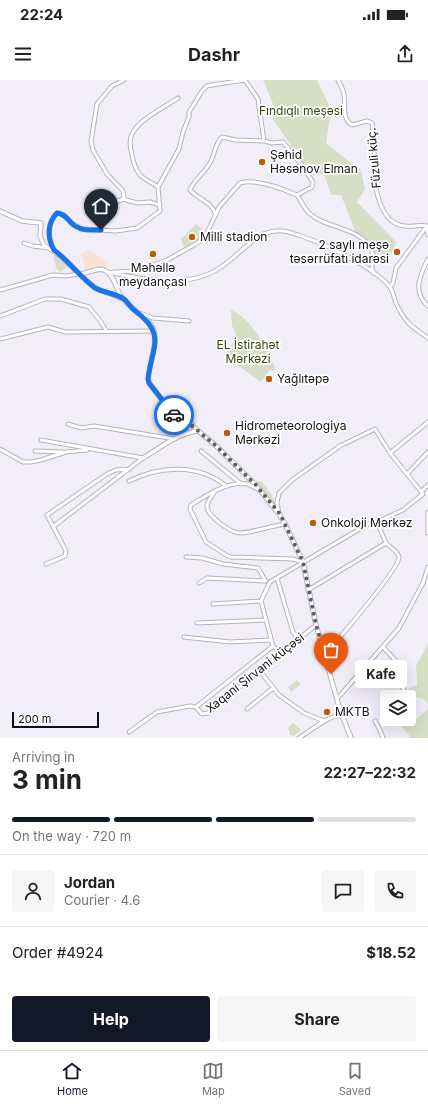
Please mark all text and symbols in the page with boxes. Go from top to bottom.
text: 22:24 [20,5,63,24]
icon: menu [12,43,34,65]
icon: share [394,43,416,65]
text: Dashr [188,44,240,65]
park label: Fındıqlı meşəsi [259,103,343,118]
street label: Füzuli küç. [363,127,384,189]
place label: Şəhid Həsənov Elman [270,147,358,176]
marker: Şəhid Həsənov Elman [257,157,267,167]
pin [84,189,118,230]
icon: home [90,195,112,217]
place label: Milli stadion [200,229,267,244]
marker: Milli stadion [187,232,197,242]
place label: 2 saylı meşə təsərrüfatı idarəsi [290,237,389,266]
marker: 2 saylı meşə təsərrüfatı idarəsi [392,247,402,257]
marker: Məhəllə meydançası [148,249,158,259]
place label: Məhəllə meydançası [119,260,187,289]
park label: EL İstirahət Mərkəzi [216,337,280,366]
place label: Yağlıtəpə [277,371,329,386]
marker: Yağlıtəpə [264,374,274,384]
courier [154,395,194,435]
icon: car [163,404,185,426]
place label: Hidrometeorologiya Mərkəzi [235,418,347,447]
marker: Hidrometeorologiya Mərkəzi [222,428,232,438]
place label: Onkoloji Mərkəz [321,515,412,530]
marker: Onkoloji Mərkəz [308,518,318,528]
street label: Xaqani Şirvani küçəsi [203,630,307,716]
pin [314,633,348,674]
icon: bag [320,639,342,661]
callout: Kafe [355,660,407,688]
text: Kafe [366,666,396,682]
map controls [380,690,416,726]
button: layers [380,690,416,726]
place label: MKTB [335,704,370,719]
marker: MKTB [322,707,332,717]
scale bar [12,710,99,729]
text: 200 m [18,712,51,726]
text: Arriving in [12,749,75,765]
text: 22:27–22:32 [323,763,416,782]
text: 3 min [12,764,82,795]
text: On the way · 720 m [12,828,131,844]
button: person [12,870,54,912]
button: chat [322,870,364,912]
button: phone [374,870,416,912]
text: Jordan [64,873,115,892]
text: Courier · 4.6 [64,892,140,908]
text: Order #4924 [12,943,104,962]
text: $18.52 [366,943,416,962]
button: Help [12,996,210,1042]
button: Share [218,996,416,1042]
tab: Home [57,1060,88,1098]
tab: Map [202,1060,225,1098]
tab: Saved [339,1060,371,1098]

